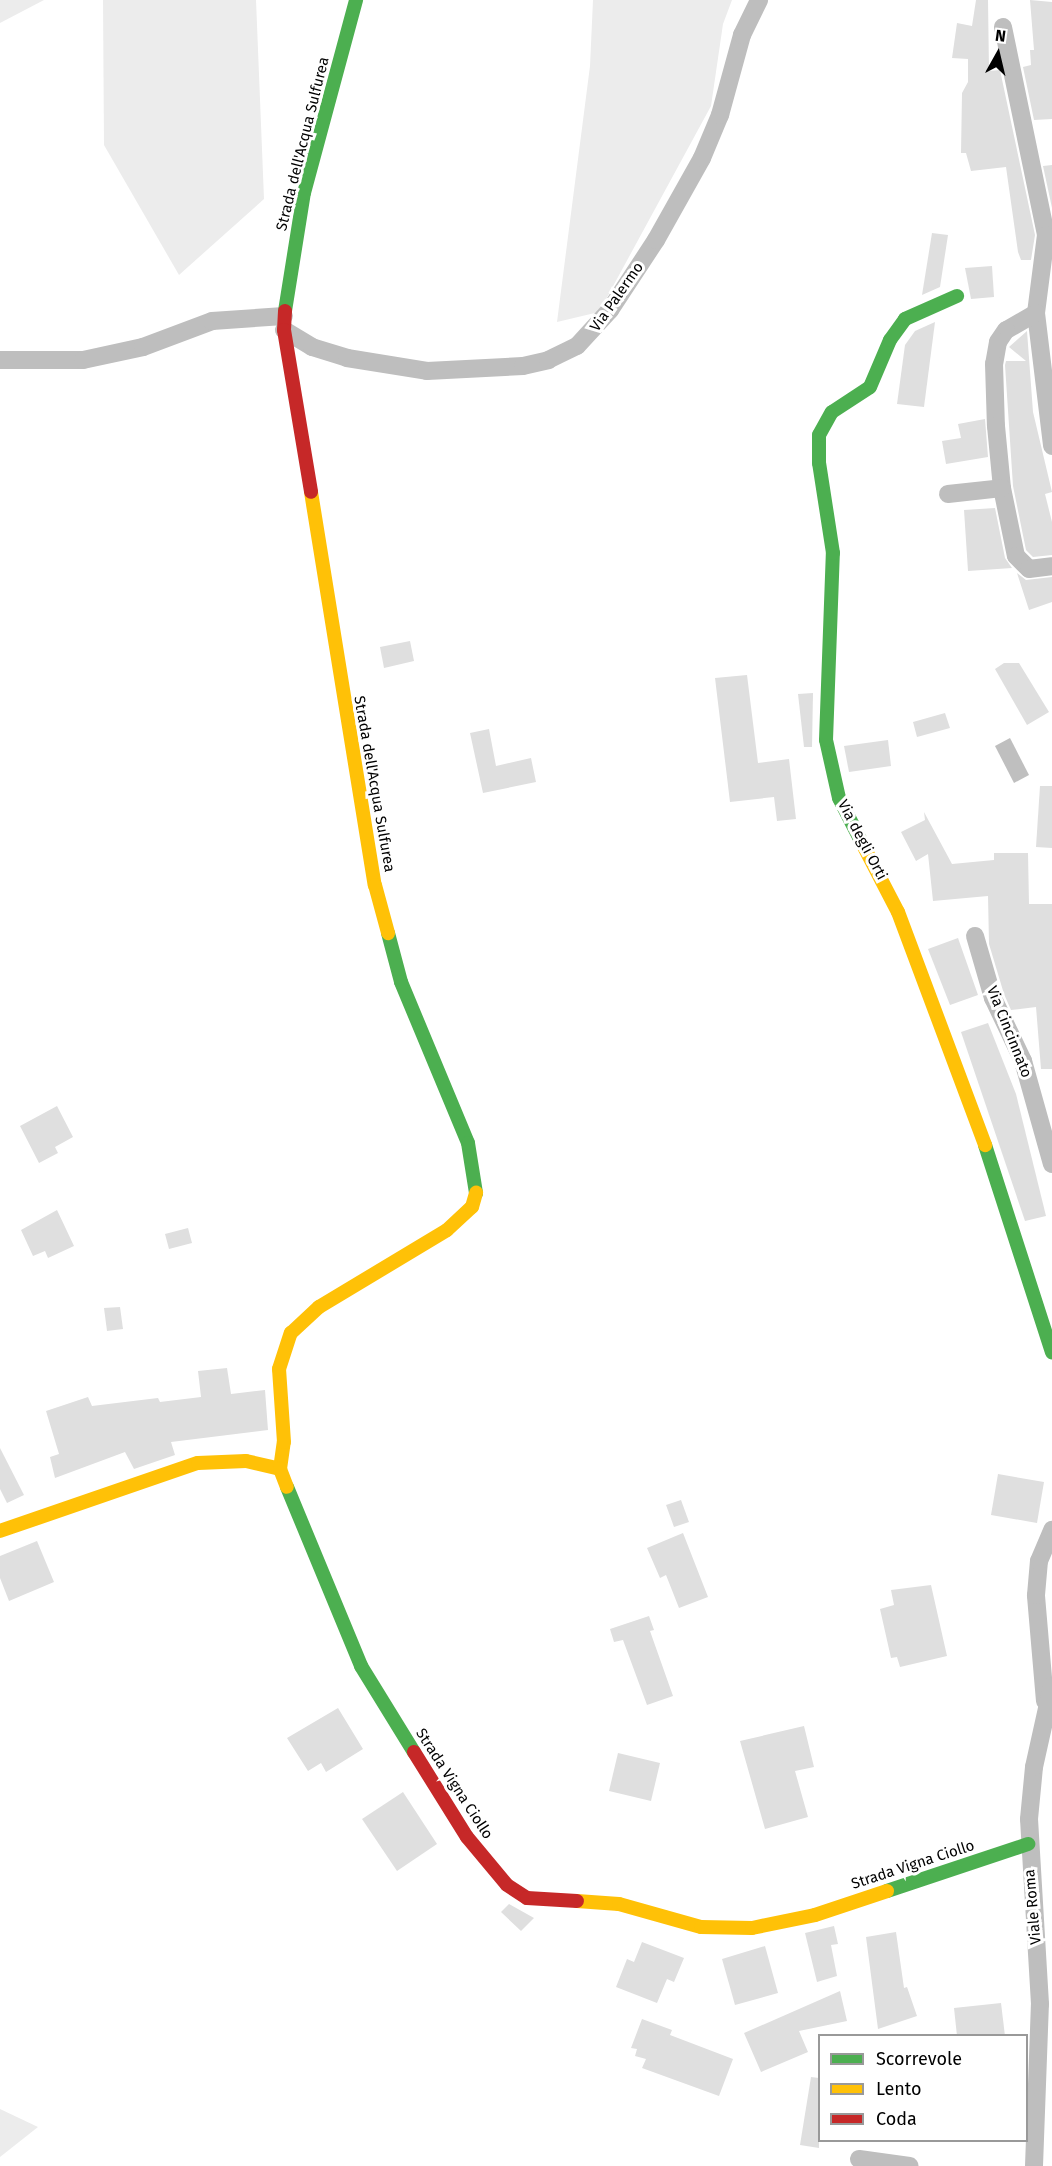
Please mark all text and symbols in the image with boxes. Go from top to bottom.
north arrow [968,24,1028,84]
text: N [994,26,1007,46]
street label: Strada dell'Acqua Sulfurea [273,55,333,233]
street label: Via Palermo [587,259,647,335]
street label: Strada dell'Acqua Sulfurea [350,695,398,873]
street label: Via degli Orti [833,797,891,883]
street label: Via Cincinnato [982,984,1036,1080]
street label: Strada Vigna Ciollo [412,1725,496,1843]
street label: Strada Vigna Ciollo [849,1837,977,1893]
street label: Viale Roma [1021,1869,1045,1945]
legend [818,2034,1028,2142]
text: Scorrevole [876,2048,962,2070]
text: Lento [876,2078,922,2100]
text: Coda [876,2108,917,2130]

